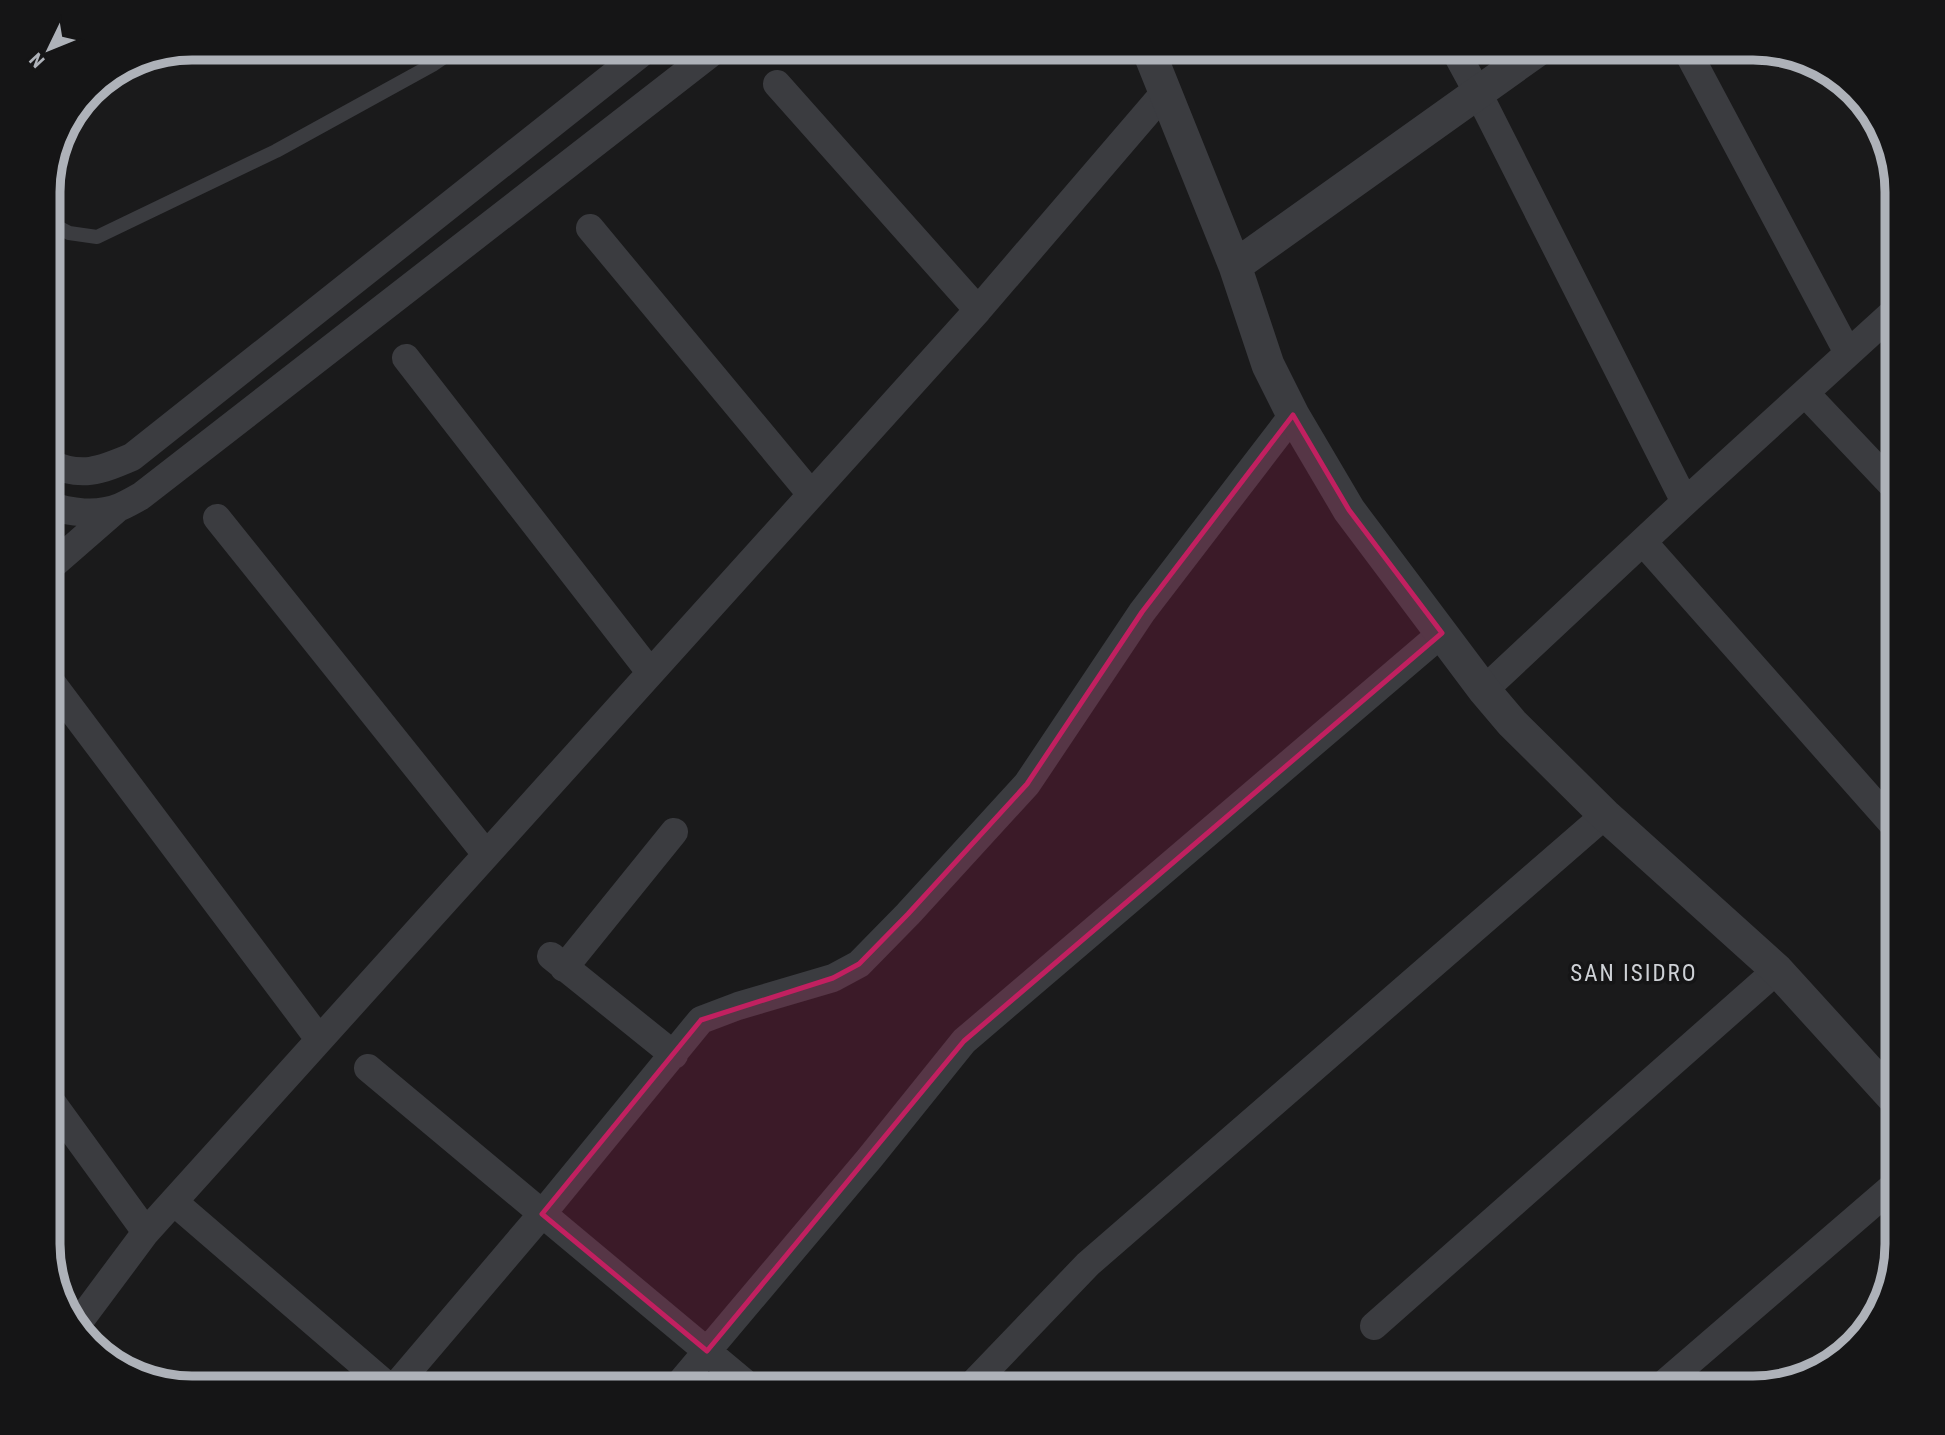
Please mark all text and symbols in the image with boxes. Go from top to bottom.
north arrow [14,14,84,84]
text: N [25,48,49,72]
district label: SAN ISIDRO [1570,960,1698,987]

